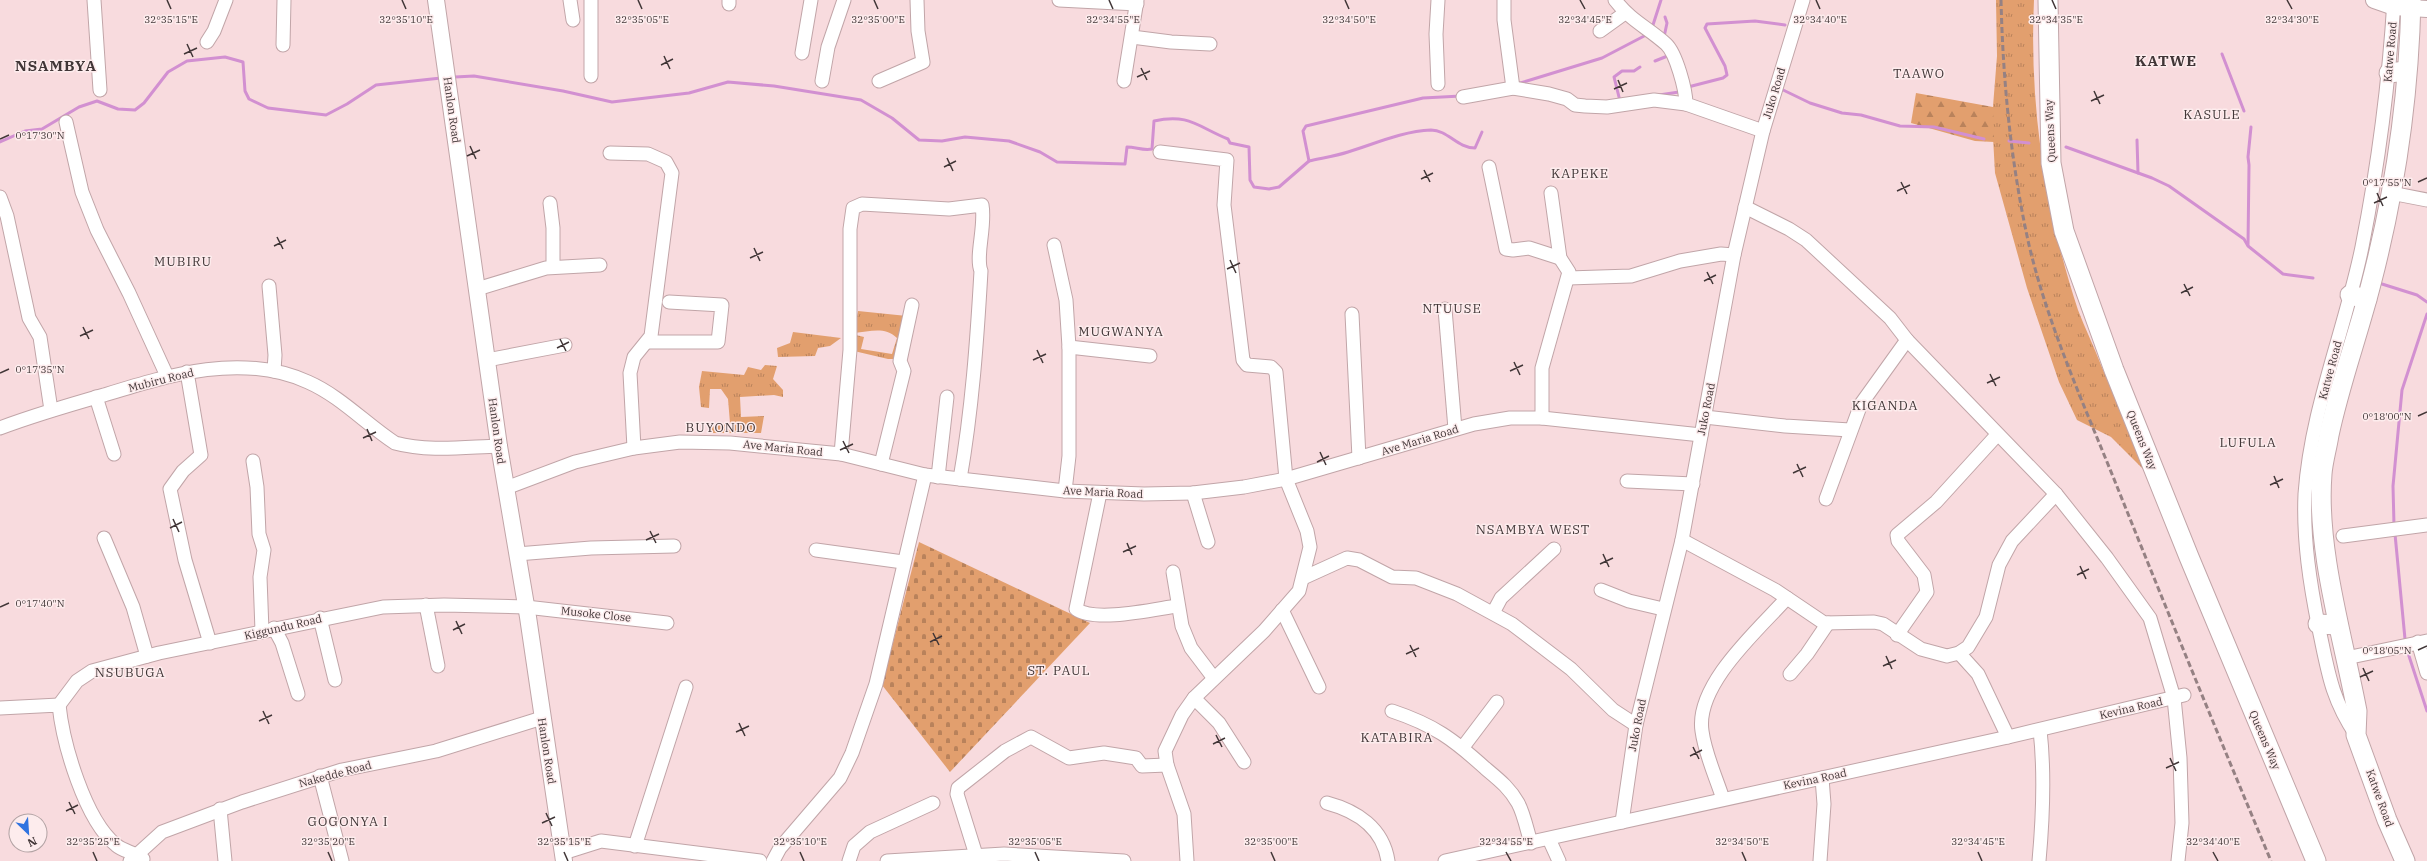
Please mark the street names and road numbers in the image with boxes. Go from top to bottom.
street label: Katwe Road [2380,21,2400,83]
street label: Juko Road [1760,65,1789,120]
street label: Hanlon Road [440,76,464,144]
street label: Queens Way [2041,99,2059,163]
street label: Katwe Road [2315,339,2345,401]
street label: Mubiru Road [127,365,196,395]
street label: Juko Road [1694,381,1718,436]
street label: Hanlon Road [485,397,509,465]
street label: Queens Way [2124,408,2160,472]
street label: Ave Maria Road [1380,421,1461,458]
street label: Ave Maria Road [742,437,824,459]
street label: Ave Maria Road [1063,483,1144,501]
street label: Musoke Close [560,603,632,625]
street label: Kiggundu Road [243,611,324,643]
street label: Kevina Road [2098,694,2164,722]
street label: Juko Road [1625,697,1649,752]
street label: Queens Way [2246,708,2284,772]
street label: Hanlon Road [535,717,559,785]
street label: Nakedde Road [297,757,373,790]
street label: Kevina Road [1782,765,1848,793]
street label: Katwe Road [2363,767,2397,829]

